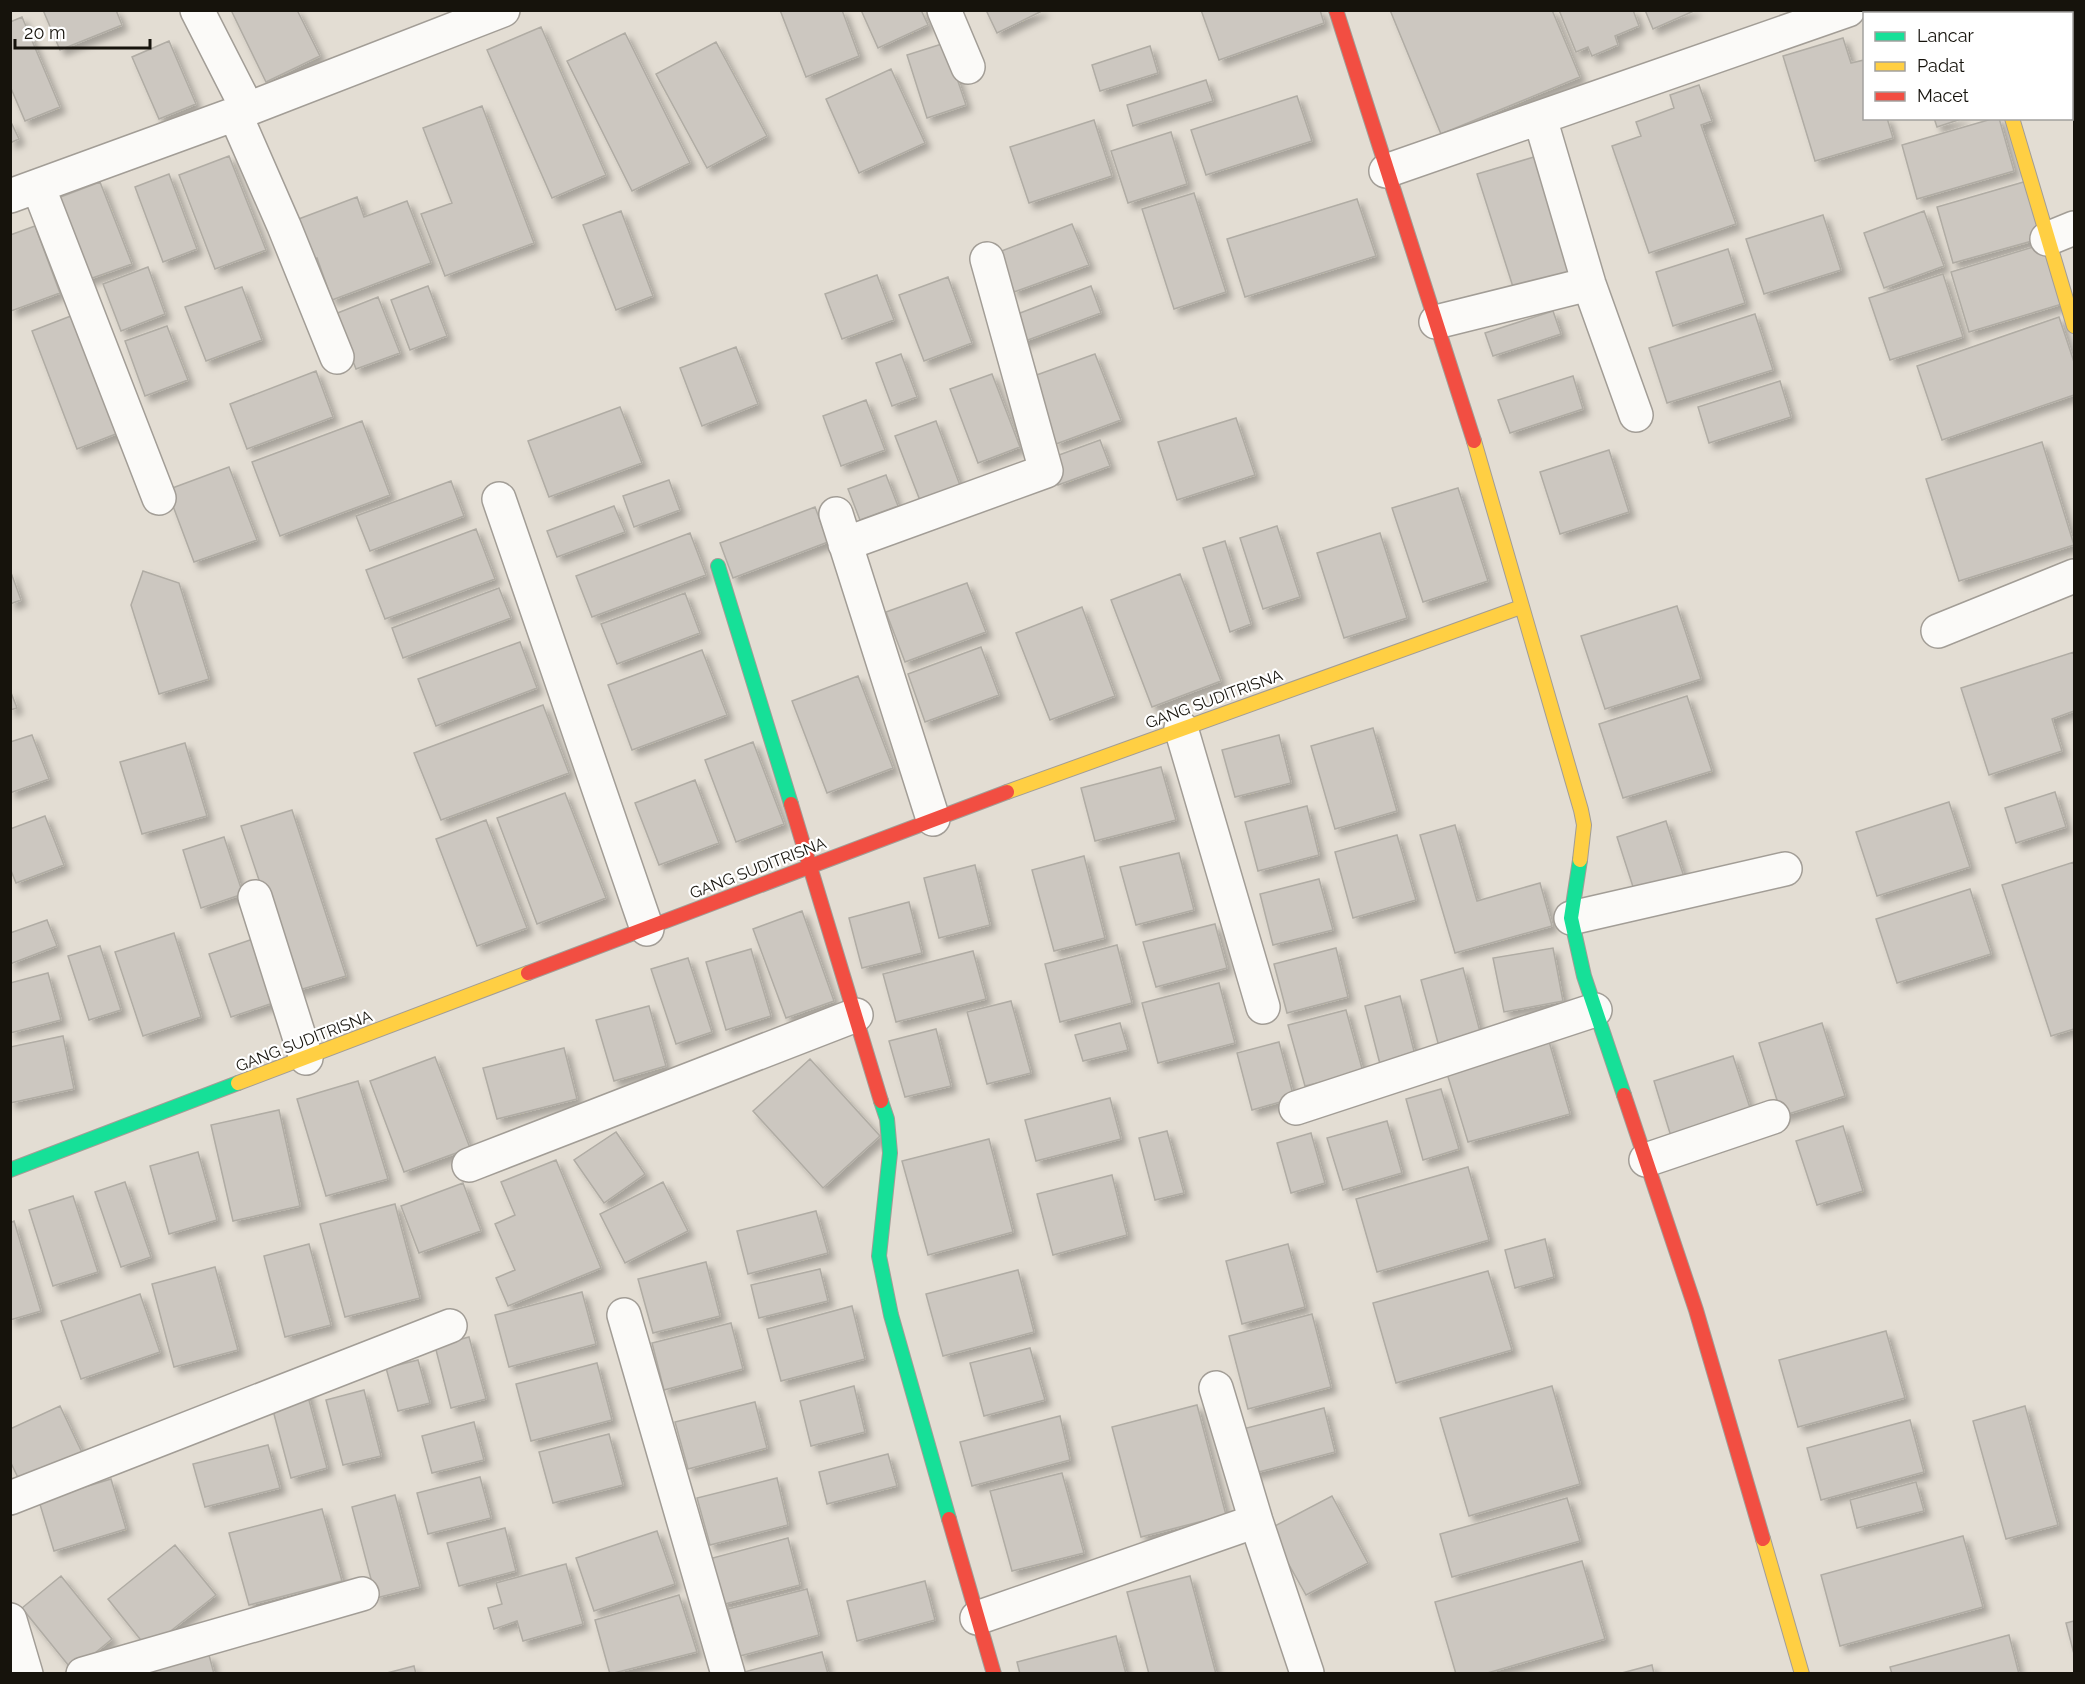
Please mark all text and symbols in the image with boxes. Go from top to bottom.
scale bar [15,12,150,50]
legend [1863,12,2073,120]
text: 20 m [24,22,66,43]
text: Lancar [1917,25,1974,46]
text: Padat [1917,55,1965,76]
text: Macet [1917,85,1969,106]
street label: GANG SUDITRISNA [1143,665,1285,733]
street label: GANG SUDITRISNA [687,833,829,903]
street label: GANG SUDITRISNA [233,1006,375,1076]

